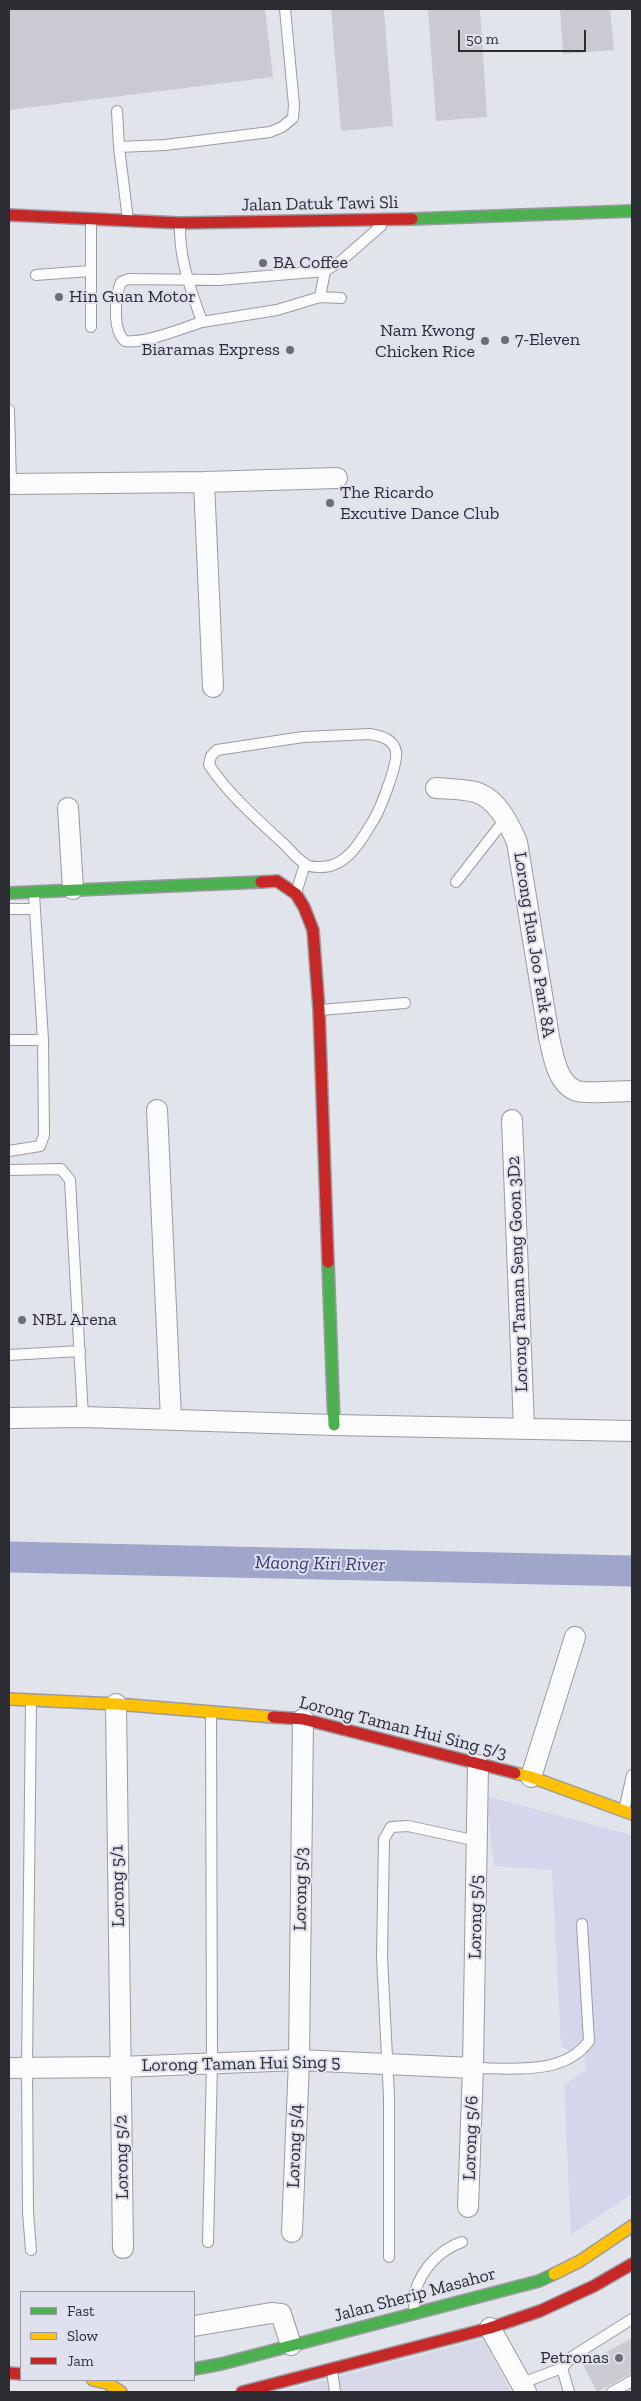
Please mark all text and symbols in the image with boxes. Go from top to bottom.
scale bar [461,20,588,52]
text: 50 m [466,30,499,48]
street label: Jalan Datuk Tawi Sli [241,192,399,216]
place label: BA Coffee [273,252,348,274]
marker: BA Coffee [257,257,269,269]
place label: Hin Guan Motor [69,286,196,308]
marker: Hin Guan Motor [53,291,65,303]
place label: Nam Kwong Chicken Rice [375,320,475,362]
place label: 7-Eleven [515,329,580,351]
marker: 7-Eleven [499,334,511,346]
marker: Nam Kwong Chicken Rice [479,335,491,347]
place label: Biaramas Express [141,339,280,361]
marker: Biaramas Express [284,344,296,356]
place label: The Ricardo Excutive Dance Club [340,482,499,524]
marker: The Ricardo Excutive Dance Club [324,497,336,509]
street label: Lorong Hua Joo Park 8A [509,851,559,1039]
street label: Lorong Taman Seng Goon 3D2 [503,1155,533,1393]
place label: NBL Arena [32,1309,117,1331]
marker: NBL Arena [16,1314,28,1326]
water label: Maong Kiri River [255,1551,385,1577]
street label: Lorong Taman Hui Sing 5/3 [297,1692,509,1764]
street label: Lorong 5/1 [106,1845,130,1927]
street label: Lorong 5/3 [289,1847,313,1931]
street label: Lorong 5/5 [464,1875,488,1959]
street label: Lorong Taman Hui Sing 5 [142,2051,340,2077]
street label: Lorong 5/6 [459,2095,483,2181]
street label: Lorong 5/4 [283,2104,307,2188]
street label: Lorong 5/2 [110,2115,134,2199]
street label: Jalan Sherip Masahor [332,2263,498,2327]
legend [20,2291,195,2381]
text: Fast [67,2302,95,2320]
text: Slow [67,2327,98,2345]
place label: Petronas [540,2347,609,2369]
text: Jam [67,2352,94,2370]
marker: Petronas [613,2352,625,2364]

